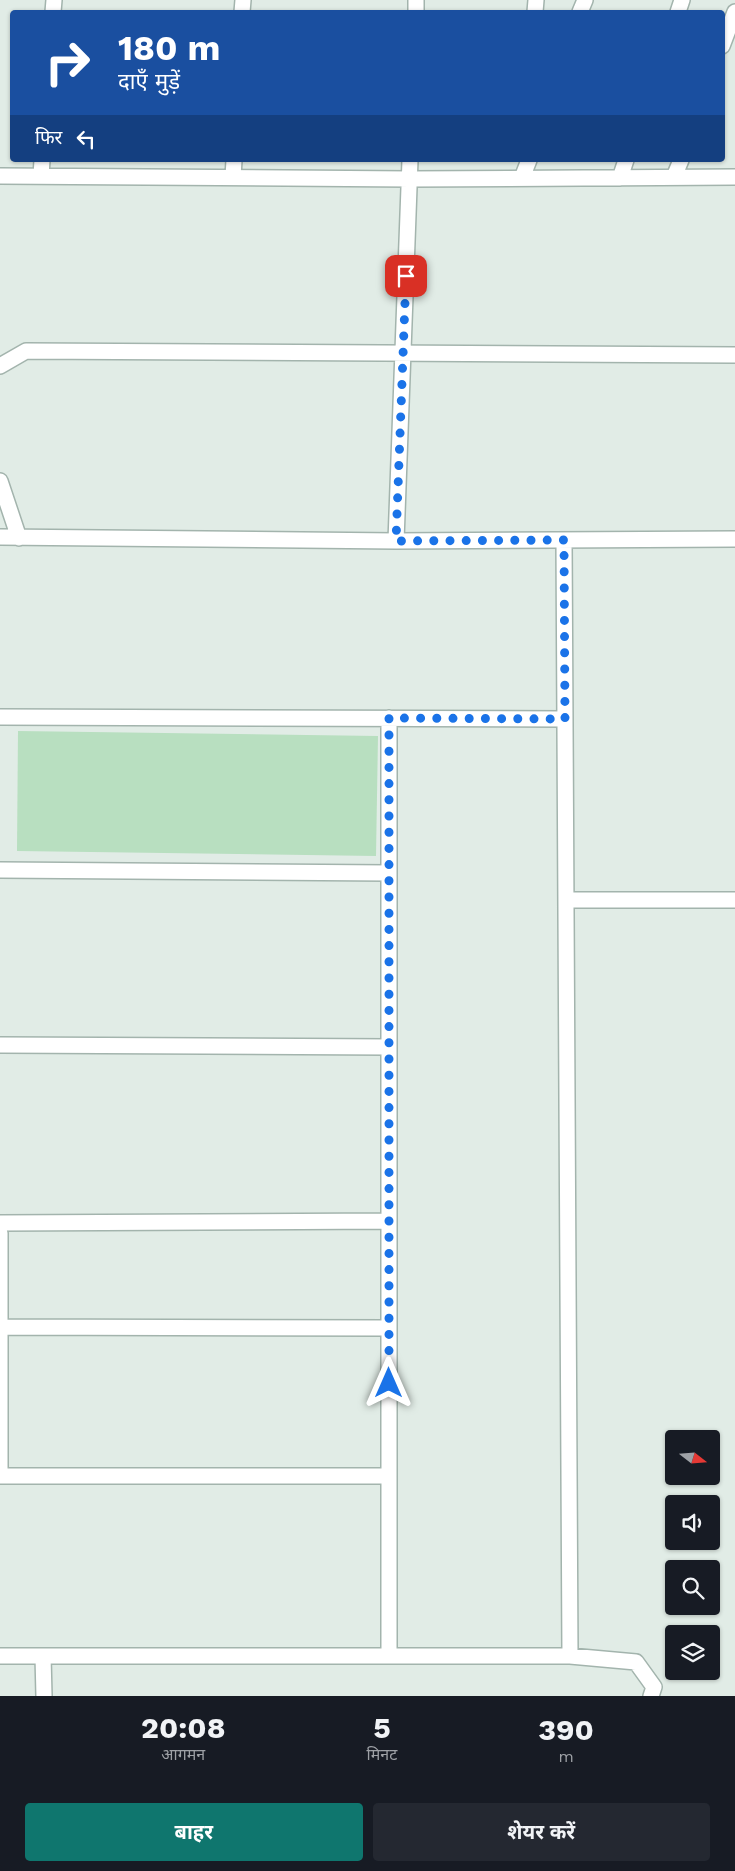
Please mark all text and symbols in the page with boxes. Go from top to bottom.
text: 180 m [118,27,221,69]
icon: right [35,30,100,95]
text: दाएँ मुड़ें [118,69,180,94]
icon: left [72,125,100,153]
text: फिर [35,126,62,149]
pin [385,255,427,297]
icon: arrive [392,262,420,290]
position arrow [362,1356,414,1408]
north arrow [665,1430,720,1485]
map controls [665,1430,720,1680]
button: sound [665,1495,720,1550]
button: search [665,1560,720,1615]
button: layers [665,1625,720,1680]
text: 20:08 [141,1710,225,1745]
text: 5 [373,1710,391,1745]
text: 390 [538,1712,594,1747]
text: आगमन [161,1745,205,1764]
text: मिनट [367,1745,397,1764]
text: m [558,1747,574,1766]
button: बाहर [25,1803,363,1861]
button: शेयर करें [373,1803,710,1861]

